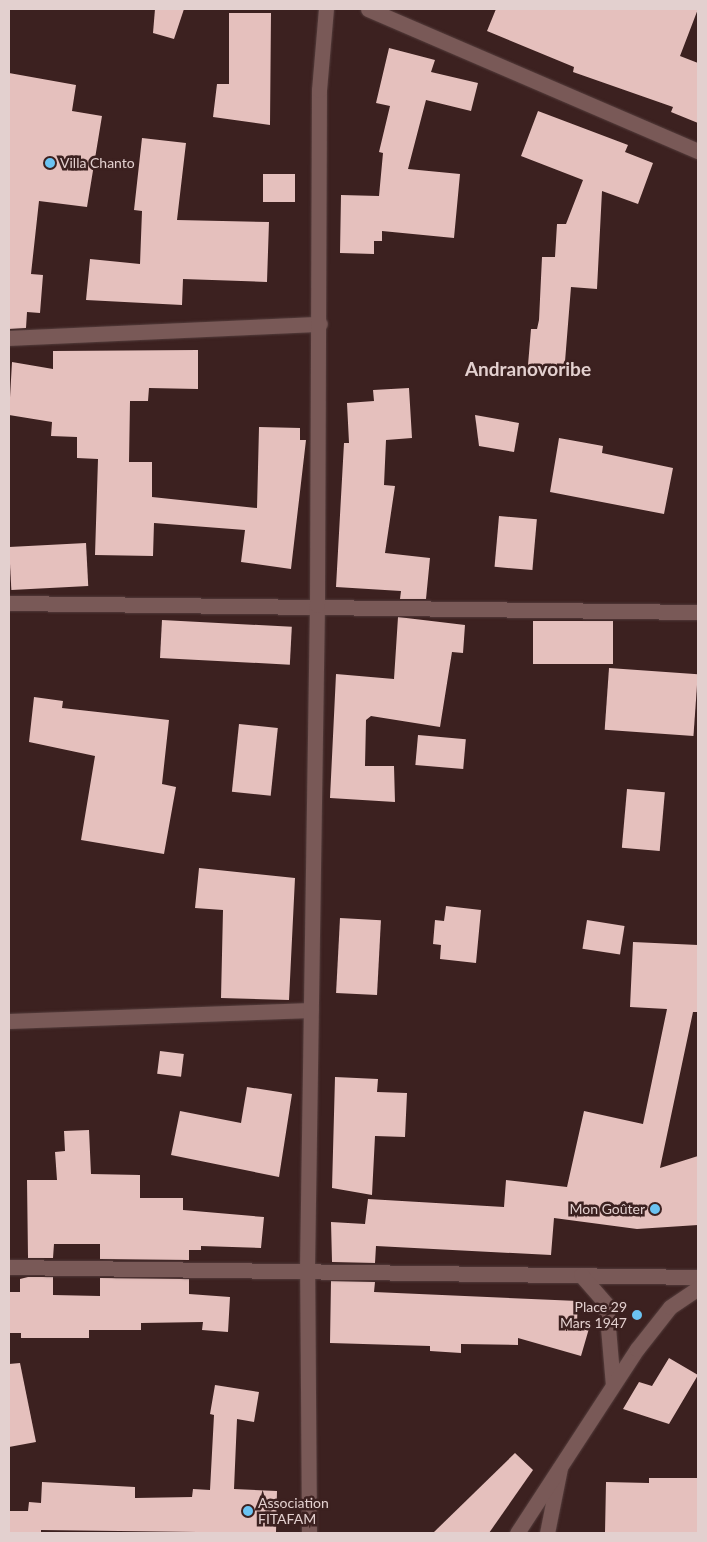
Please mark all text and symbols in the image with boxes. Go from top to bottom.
place label: Villa Chanto [60,155,135,171]
marker: Villa Chanto [44,157,56,169]
district label: Andranovoribe [465,358,591,380]
place label: Mon Goûter [570,1201,645,1217]
marker: Mon Goûter [649,1203,661,1215]
place label: Place 29 Mars 1947 [560,1299,627,1331]
marker: Place 29 Mars 1947 [631,1309,643,1321]
place label: Association FITAFAM [258,1495,329,1528]
marker: Association FITAFAM [242,1505,254,1517]

